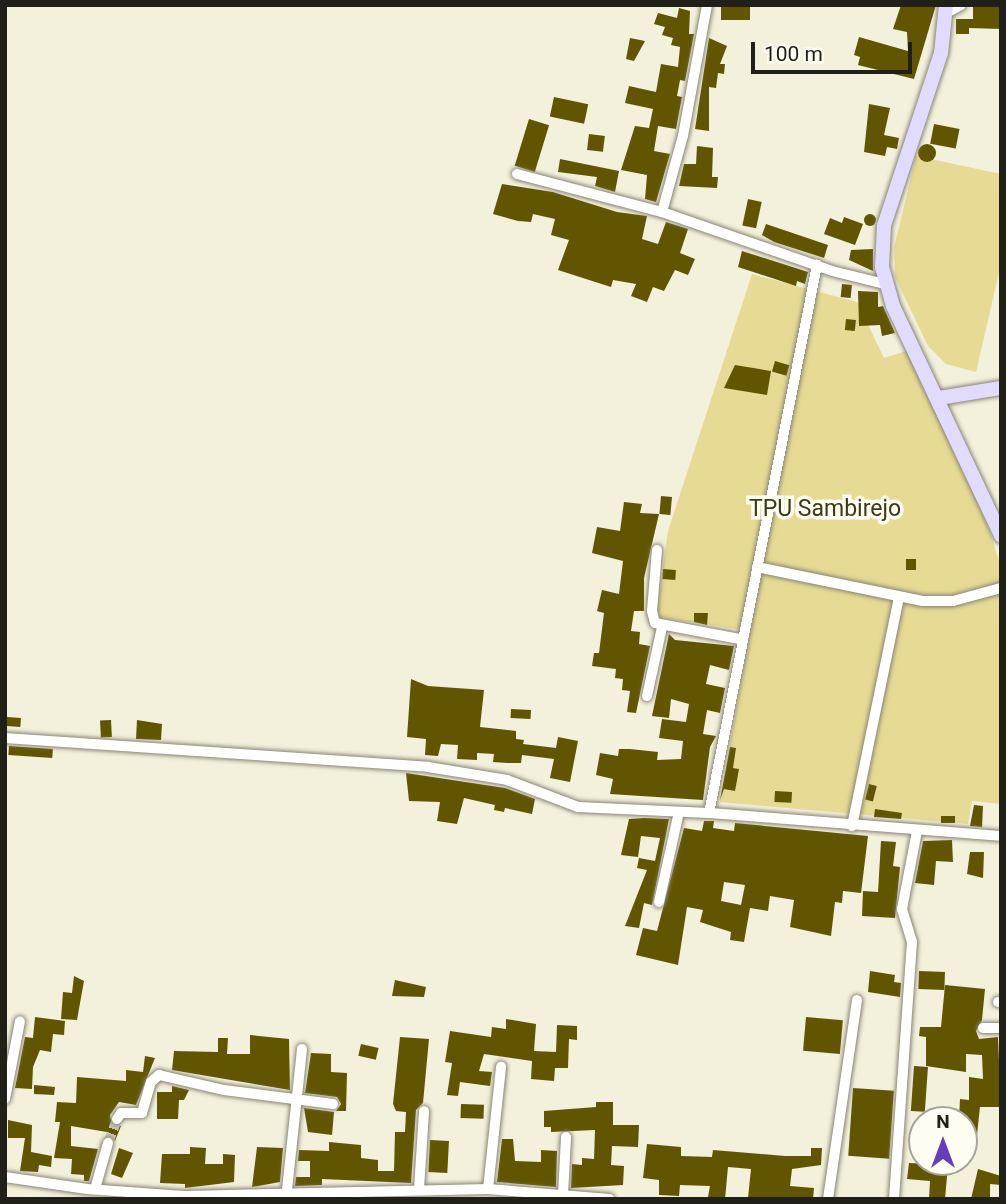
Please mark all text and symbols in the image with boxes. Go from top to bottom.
scale bar [754,28,915,72]
text: 100 m [764,42,823,66]
park label: TPU Sambirejo [749,495,901,523]
north arrow [908,1106,978,1176]
text: N [936,1110,950,1133]

